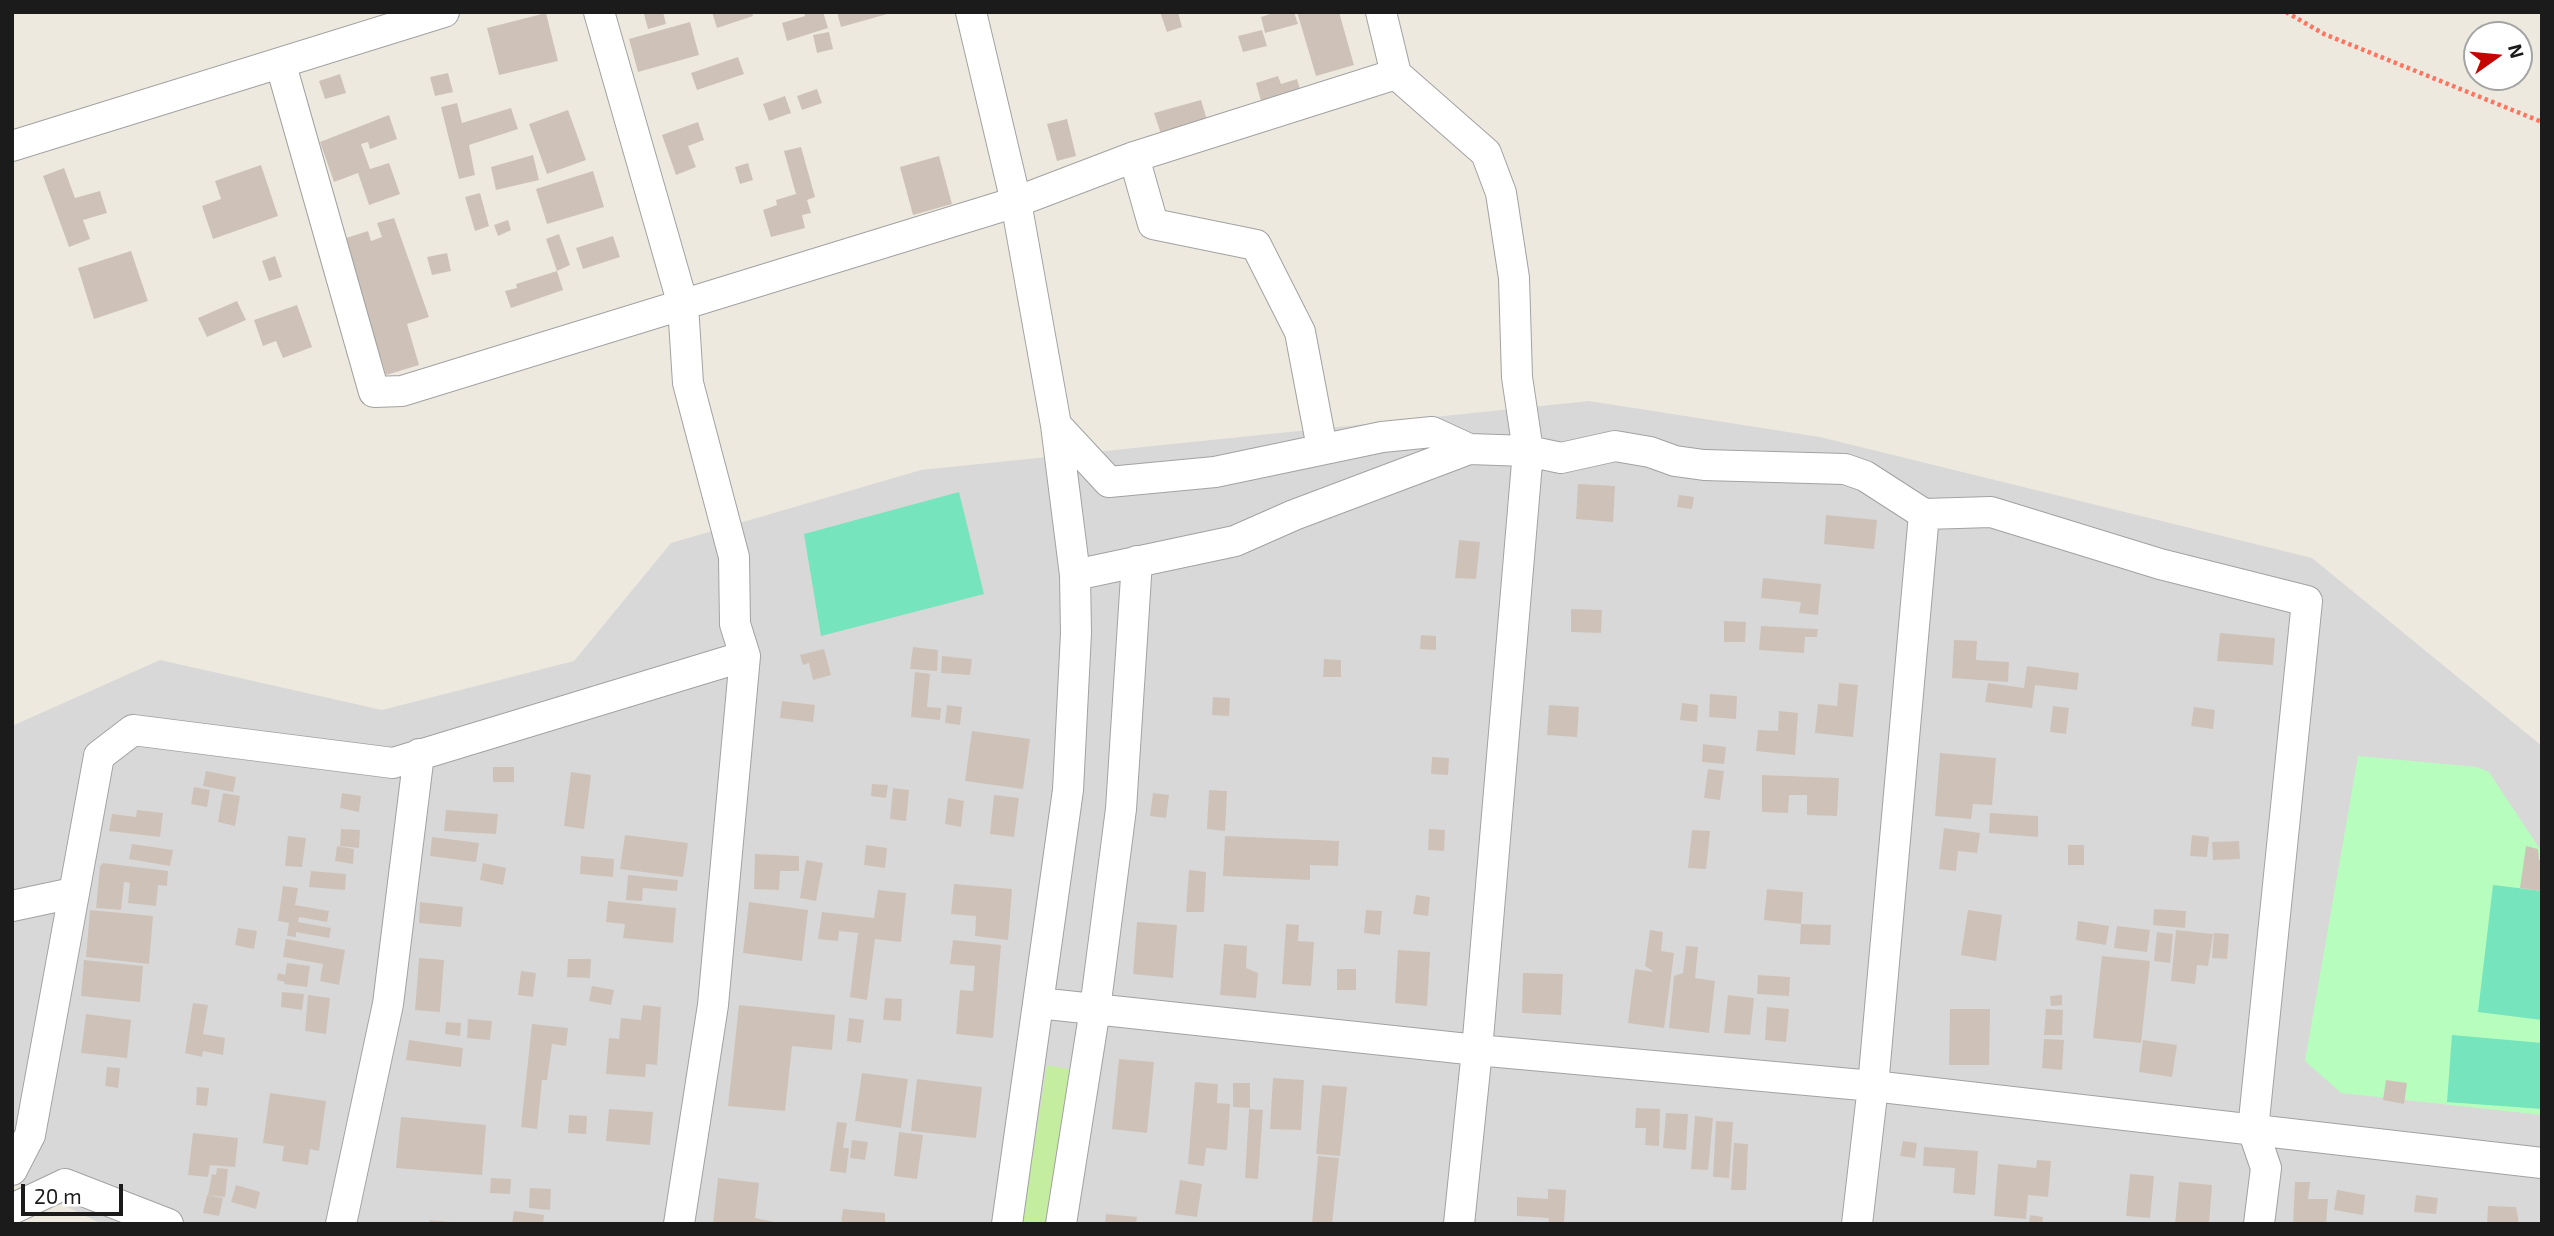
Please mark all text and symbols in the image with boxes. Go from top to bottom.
north arrow [2463,21,2533,91]
text: N [2504,41,2530,61]
scale bar [24,1170,126,1214]
text: 20 m [34,1183,82,1208]

